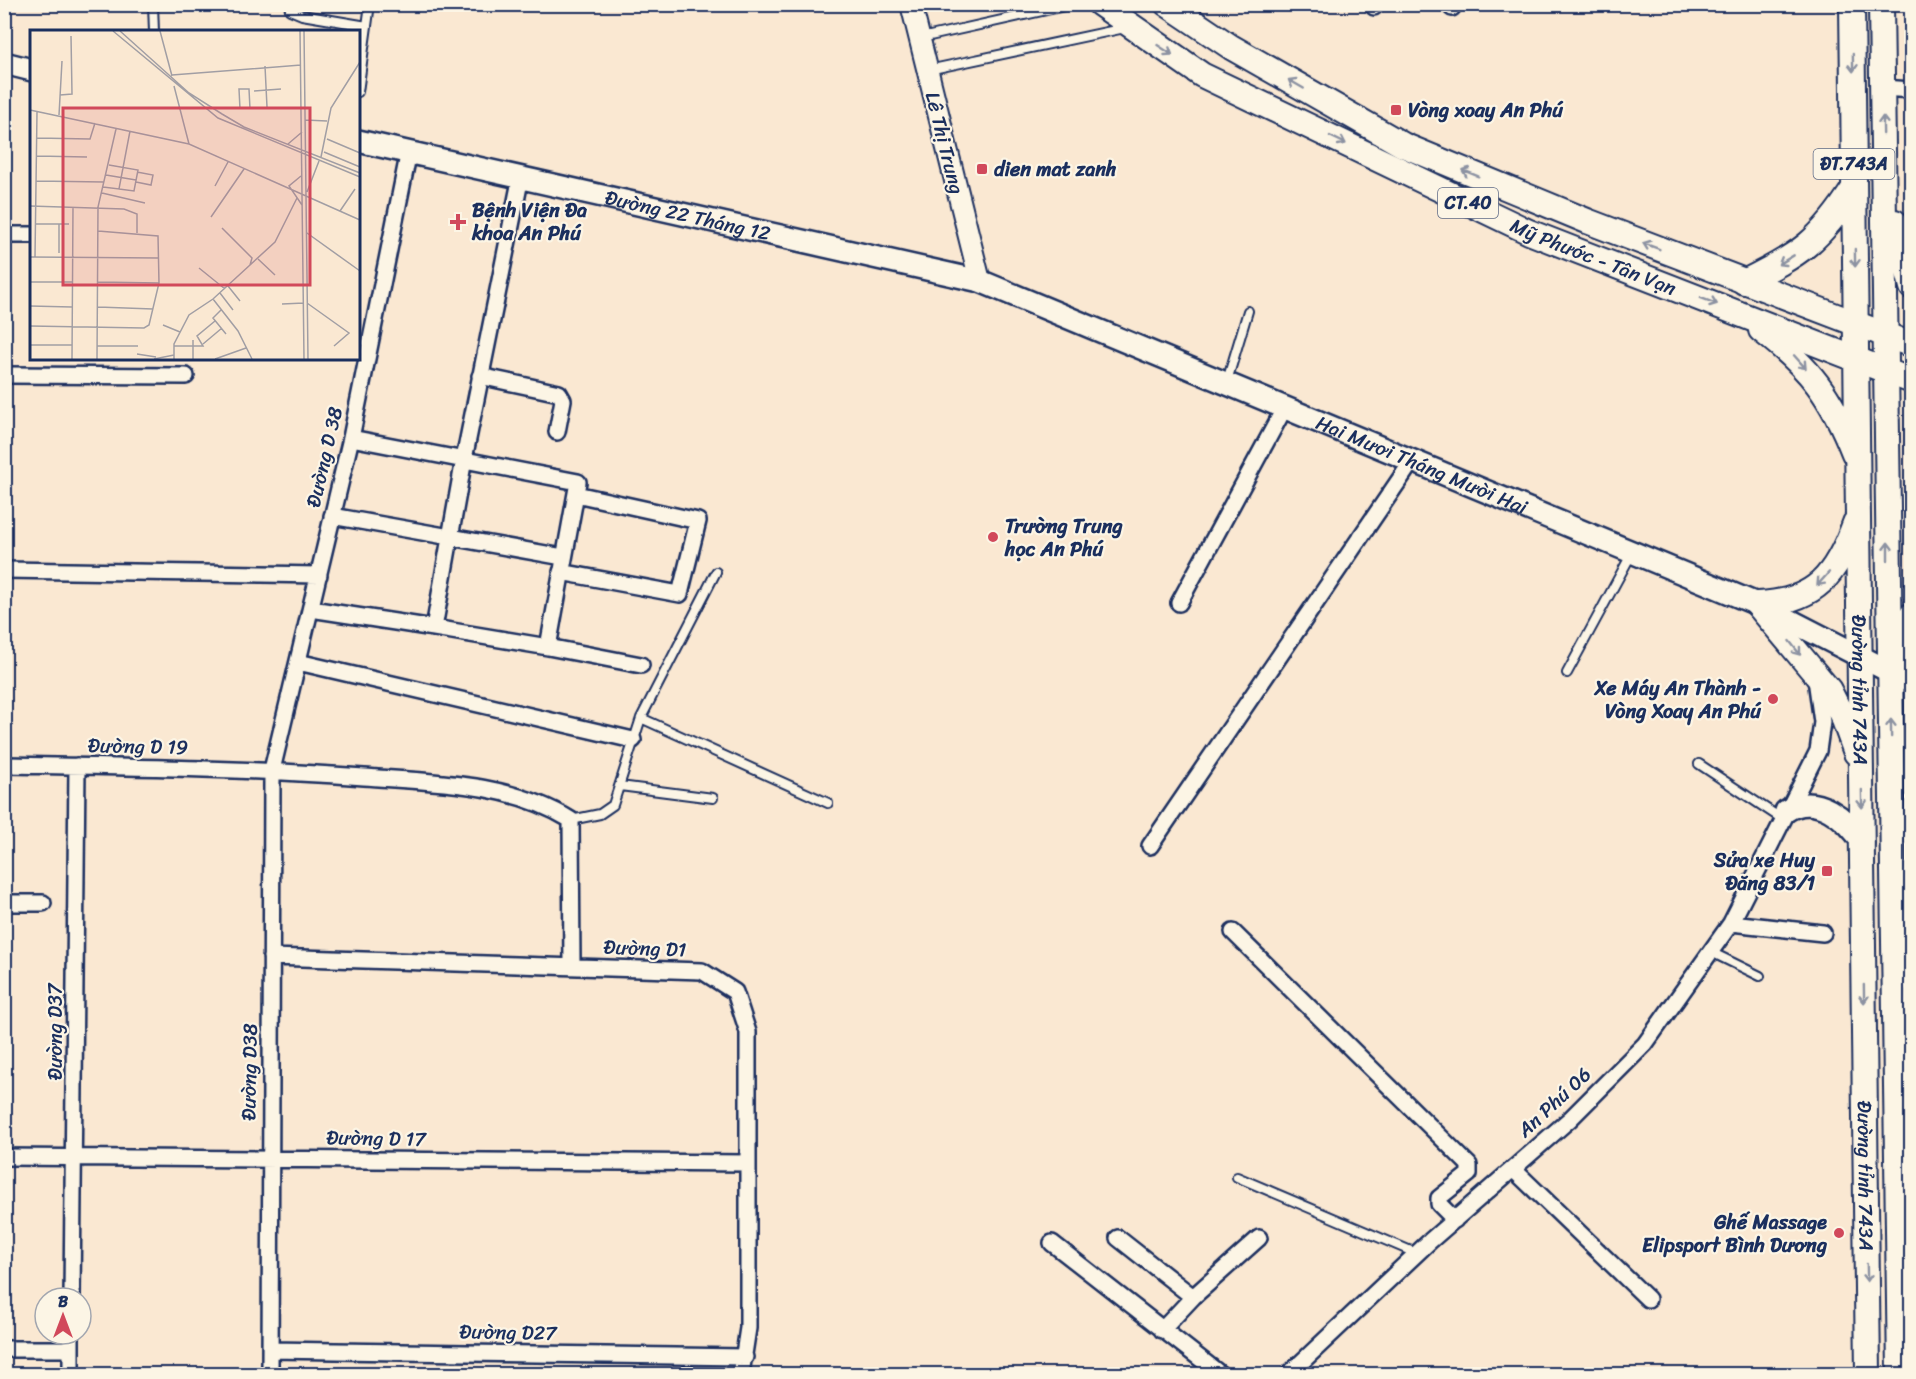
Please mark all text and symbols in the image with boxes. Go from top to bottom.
inset map [30,30,360,360]
one-way arrow [1156,44,1172,56]
one-way arrow [1847,52,1859,72]
one-way arrow [1288,78,1305,90]
street label: Lê Thị Trung [915,88,974,198]
place label: Vòng xoay An Phú [1408,93,1564,128]
marker: Vòng xoay An Phú [1389,103,1403,117]
one-way arrow [1877,115,1889,135]
one-way arrow [1328,134,1346,146]
road number: ĐT.743A [1814,149,1894,179]
place label: dien mat zanh [994,152,1117,187]
marker: dien mat zanh [975,162,989,176]
one-way arrow [1461,167,1479,178]
street label: Đường 22 Tháng 12 [602,180,774,251]
road number: CT.40 [1438,188,1498,218]
place label: Bệnh Viện Đa khoa An Phú [471,193,587,251]
street label: Mỹ Phước - Tân Vạn [1504,208,1682,306]
marker: Bệnh Viện Đa khoa An Phú [449,213,467,231]
one-way arrow [1642,239,1660,250]
one-way arrow [1849,247,1861,267]
one-way arrow [1778,254,1795,266]
one-way arrow [1699,296,1717,307]
one-way arrow [1793,354,1807,369]
street label: Đường D 38 [296,403,353,511]
street label: Hai Mươi Tháng Mười Hai [1310,405,1533,525]
place label: Trường Trung học An Phú [1004,509,1123,567]
marker: Trường Trung học An Phú [986,530,1000,544]
one-way arrow [1882,541,1894,561]
one-way arrow [1816,571,1830,586]
street label: Đường tỉnh 743A [1841,615,1878,765]
one-way arrow [1789,640,1802,656]
place label: Xe Máy An Thành - Vòng Xoay An Phú [1594,671,1762,729]
marker: Xe Máy An Thành - Vòng Xoay An Phú [1766,692,1780,706]
one-way arrow [1886,719,1897,739]
street label: Đường D 19 [88,728,188,765]
one-way arrow [1856,789,1868,809]
place label: Sửa xe Huy Đăng 83/1 [1713,843,1816,901]
marker: Sửa xe Huy Đăng 83/1 [1820,864,1834,878]
street label: Đường D1 [603,930,687,967]
street label: Đường D37 [38,982,73,1080]
one-way arrow [1858,984,1870,1004]
street label: Đường D38 [231,1023,268,1121]
street label: An Phú 06 [1508,1058,1600,1147]
street label: Đường tỉnh 743A [1847,1101,1884,1251]
street label: Đường D 17 [326,1120,428,1157]
place label: Ghế Massage Elipsport Bình Dương [1642,1205,1827,1263]
marker: Ghế Massage Elipsport Bình Dương [1832,1226,1846,1240]
one-way arrow [1861,1263,1873,1283]
north arrow [33,1286,93,1346]
text: B [58,1287,69,1316]
street label: Đường D27 [459,1314,558,1351]

